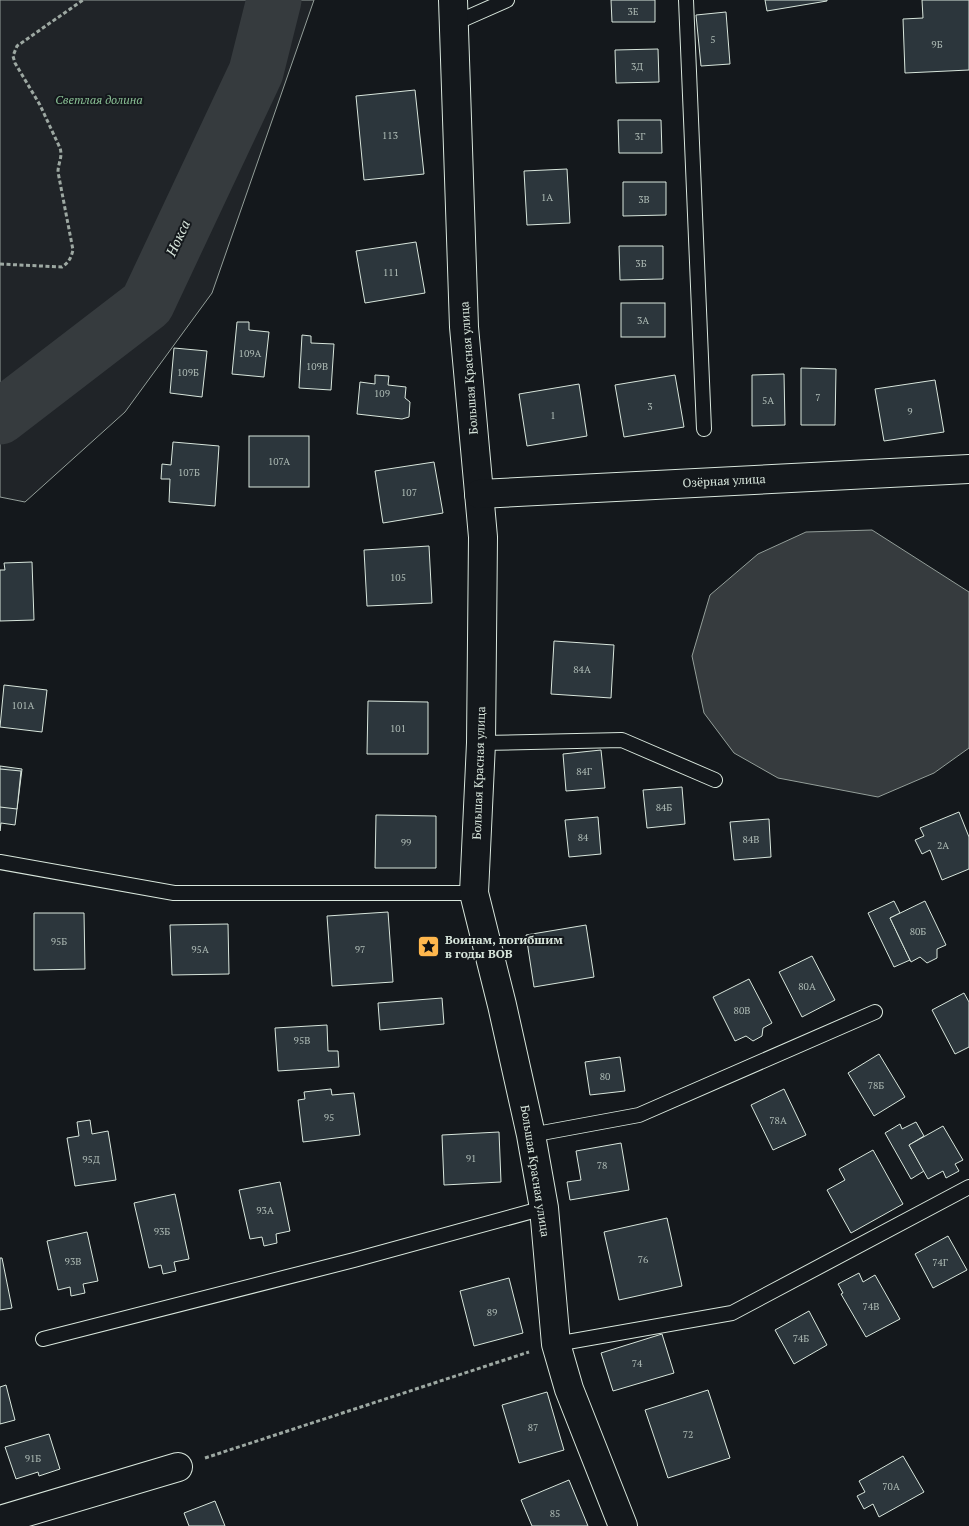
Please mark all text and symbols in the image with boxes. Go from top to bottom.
house number: 3Е [627,5,639,18]
house number: 5 [710,33,716,46]
house number: 9Б [931,38,943,51]
house number: 3Д [631,60,643,73]
park label: Светлая долина [55,92,143,107]
house number: 113 [382,129,398,142]
house number: 3Г [635,130,645,143]
house number: 1A [541,191,553,204]
house number: 3В [638,193,650,206]
water label: Нокса [161,217,194,260]
house number: 3Б [635,257,647,270]
house number: 111 [383,266,399,279]
street label: Большая Красная улица [456,301,481,435]
house number: 3А [637,314,649,327]
house number: 109А [239,347,262,360]
house number: 109В [306,360,328,373]
house number: 109Б [177,366,199,379]
house number: 109 [374,387,390,400]
house number: 7 [815,391,821,404]
house number: 5А [762,394,774,407]
house number: 3 [647,400,653,413]
house number: 9 [907,405,913,418]
house number: 1 [550,409,556,422]
house number: 107А [268,455,290,468]
house number: 107Б [178,466,200,479]
street label: Озёрная улица [682,471,766,490]
house number: 107 [401,486,417,499]
house number: 105 [390,571,406,584]
house number: 84А [573,663,591,676]
house number: 101А [12,699,35,712]
street label: Большая Красная улица [469,706,488,840]
house number: 101 [390,722,406,735]
house number: 84Г [576,765,592,778]
house number: 84Б [656,801,672,814]
house number: 84 [578,831,589,844]
house number: 84В [743,833,759,846]
house number: 99 [401,836,411,849]
house number: 2А [937,839,949,852]
house number: 80Б [910,925,926,938]
place label: Воинам, погибшим в годы ВОВ [445,932,563,961]
house number: 95Б [51,935,67,948]
place icon: Воинам, погибшим в годы ВОВ [417,935,441,959]
house number: 95А [191,943,209,956]
house number: 97 [355,943,365,956]
house number: 80А [798,980,816,993]
house number: 80В [734,1004,750,1017]
house number: 95В [294,1034,310,1047]
house number: 80 [600,1070,610,1083]
house number: 78Б [868,1079,884,1092]
street label: Большая Красная улица [518,1104,553,1238]
house number: 95 [324,1111,334,1124]
house number: 78А [769,1114,787,1127]
house number: 91 [466,1152,476,1165]
house number: 95Д [82,1153,100,1166]
house number: 78 [597,1159,607,1172]
house number: 93А [256,1204,274,1217]
house number: 93Б [154,1225,170,1238]
house number: 76 [638,1253,649,1266]
house number: 93В [65,1255,81,1268]
house number: 74Г [932,1256,948,1269]
house number: 74В [863,1300,879,1313]
house number: 89 [487,1306,497,1319]
house number: 74Б [793,1332,809,1345]
house number: 74 [632,1357,643,1370]
house number: 87 [528,1421,538,1434]
house number: 72 [683,1428,693,1441]
house number: 91Б [25,1452,41,1465]
house number: 70А [882,1480,900,1493]
house number: 85 [550,1507,560,1520]

